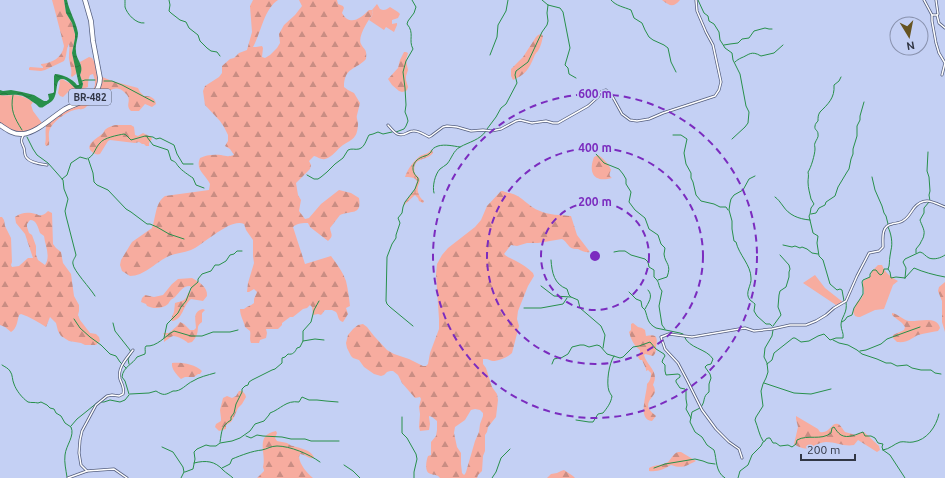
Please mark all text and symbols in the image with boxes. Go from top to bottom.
north arrow [889,16,929,56]
text: N [906,39,916,52]
text: 600 m [578,87,612,100]
road number: BR-482 [69,89,111,105]
text: 400 m [578,141,612,154]
text: 200 m [578,195,612,208]
centre of rings [588,249,602,263]
scale bar [801,436,855,462]
text: 200 m [807,443,840,456]

